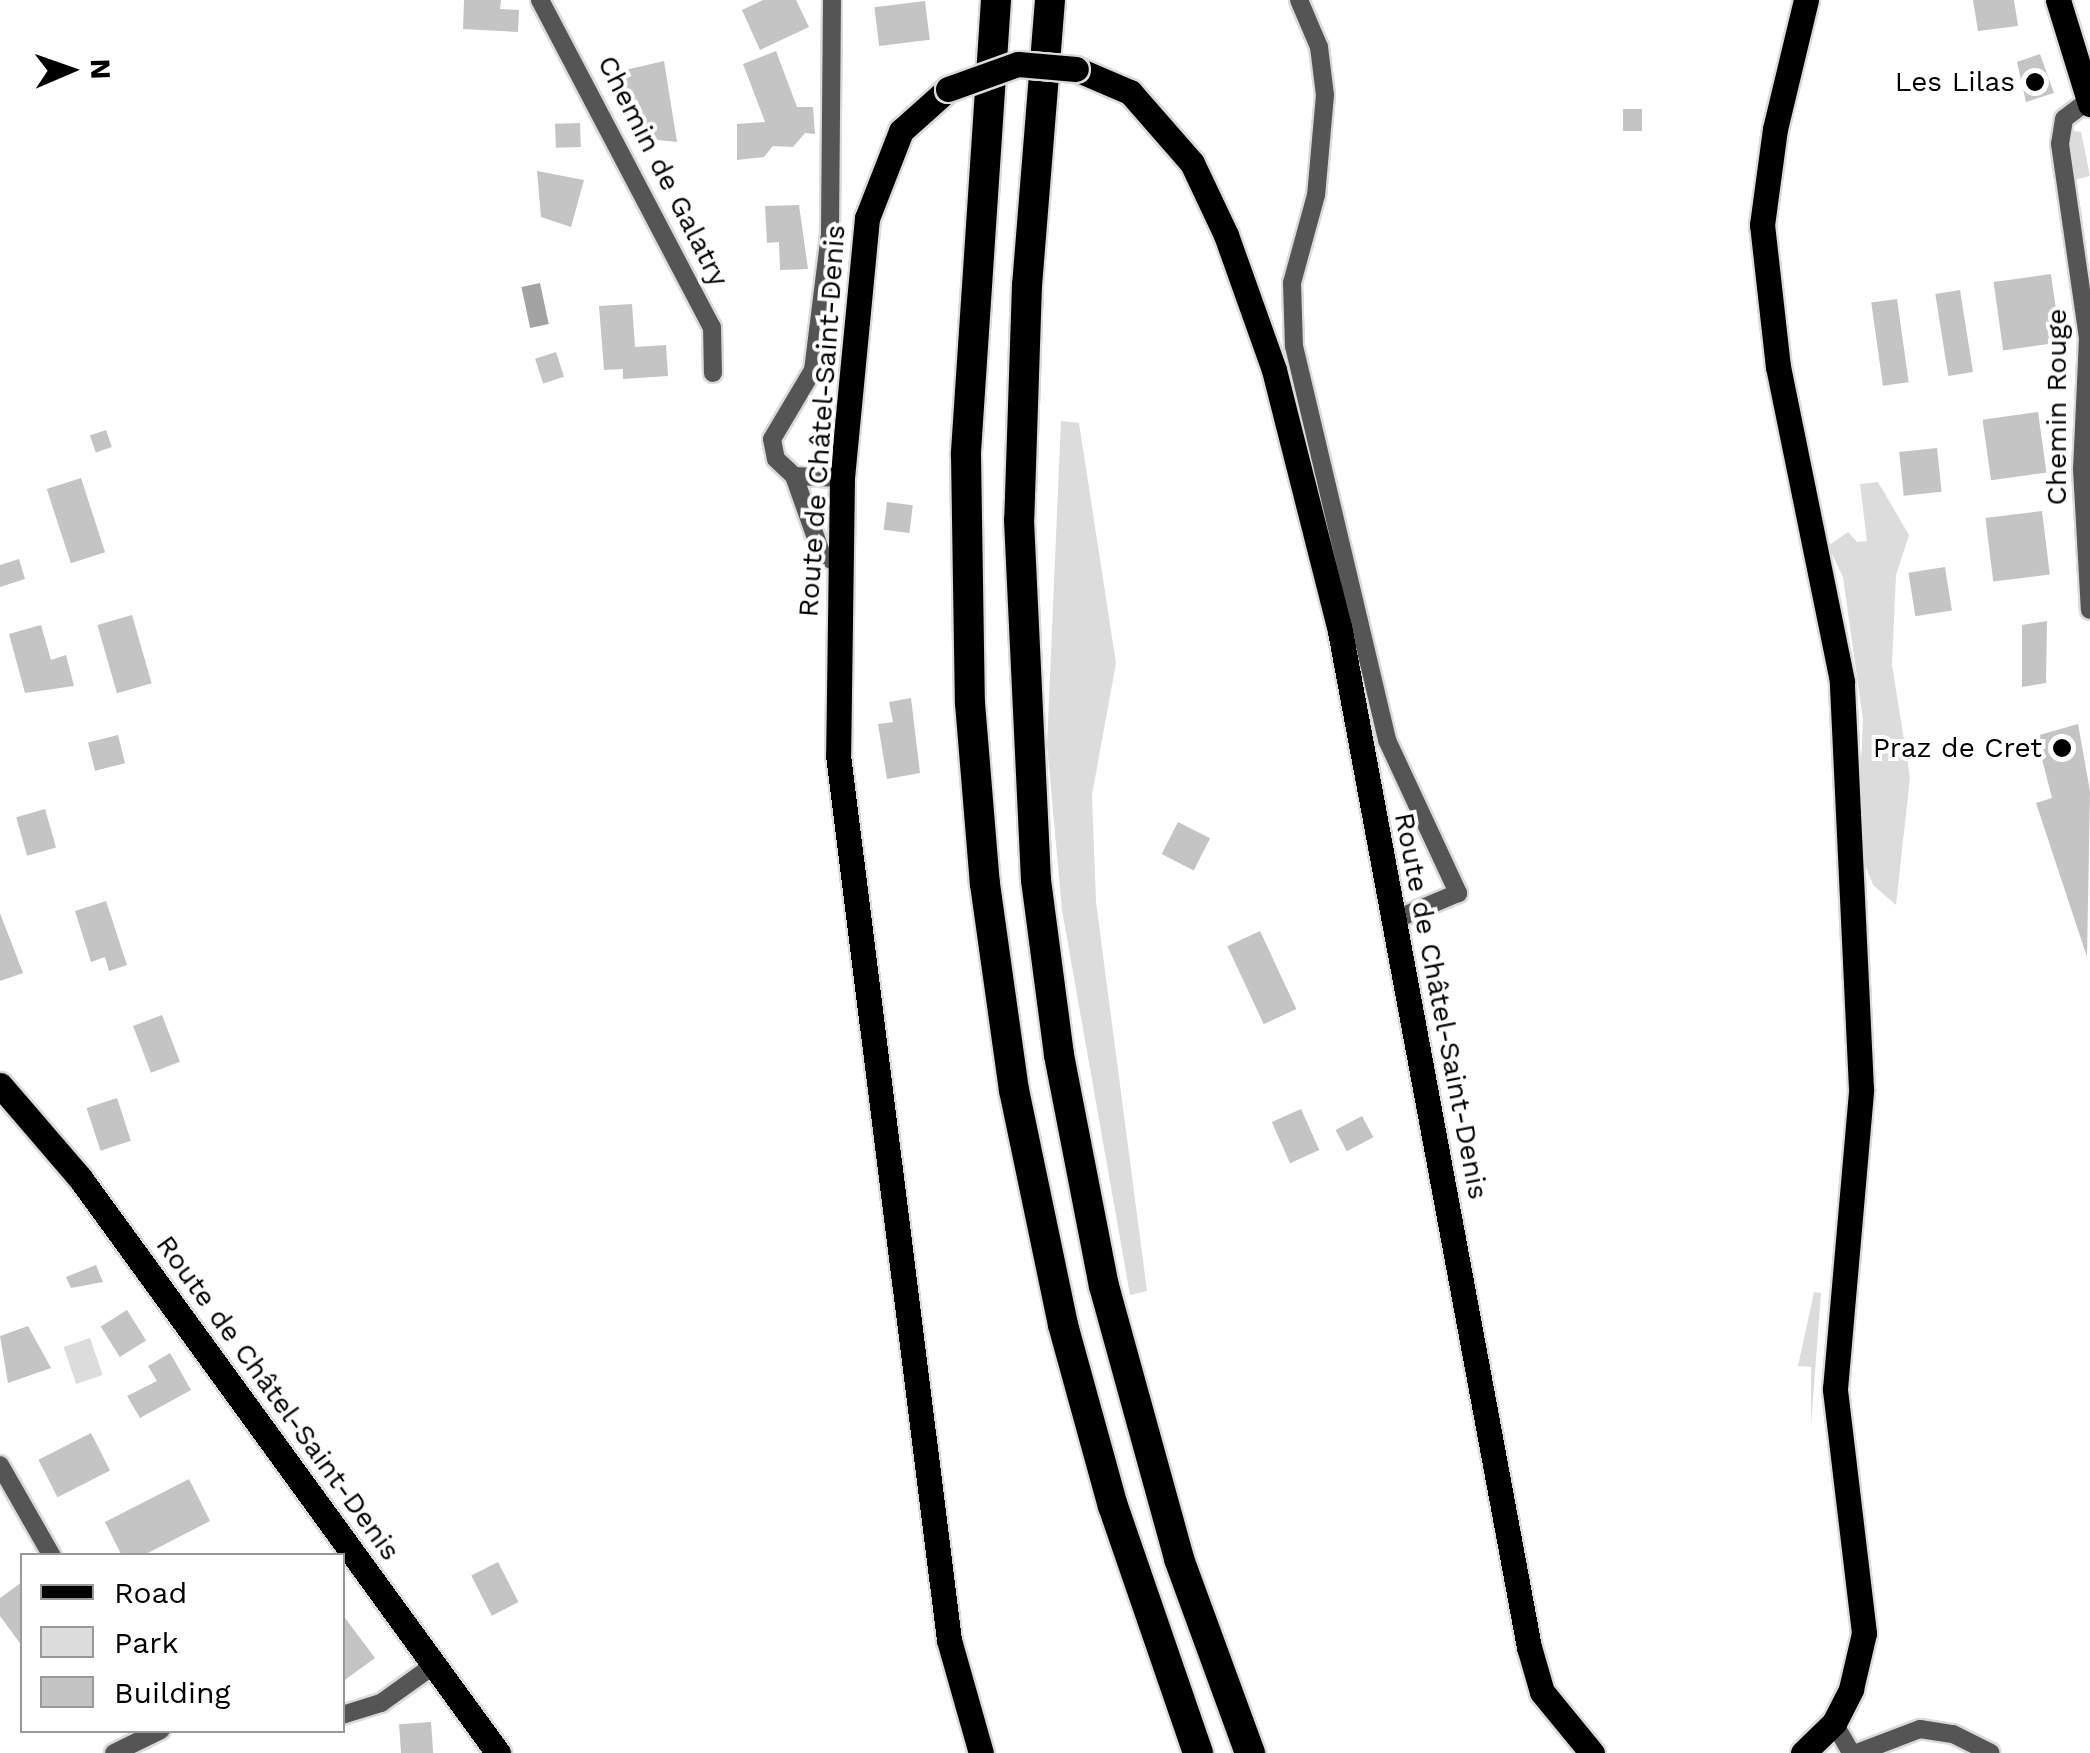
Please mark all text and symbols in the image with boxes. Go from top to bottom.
north arrow [20,20,120,120]
street label: Chemin de Galatry [590,50,736,292]
text: N [84,58,117,80]
place label: Les Lilas [1895,65,2015,99]
marker: Les Lilas [2024,71,2046,93]
street label: Route de Châtel-Saint-Denis [792,224,852,618]
street label: Chemin Rouge [2040,309,2074,505]
place label: Praz de Cret [1873,731,2042,765]
marker: Praz de Cret [2051,737,2073,759]
street label: Route de Châtel-Saint-Denis [1387,810,1495,1202]
street label: Route de Châtel-Saint-Denis [149,1229,407,1567]
legend [20,1553,345,1733]
text: Road [114,1575,187,1610]
text: Park [114,1625,179,1660]
text: Building [114,1675,231,1710]

